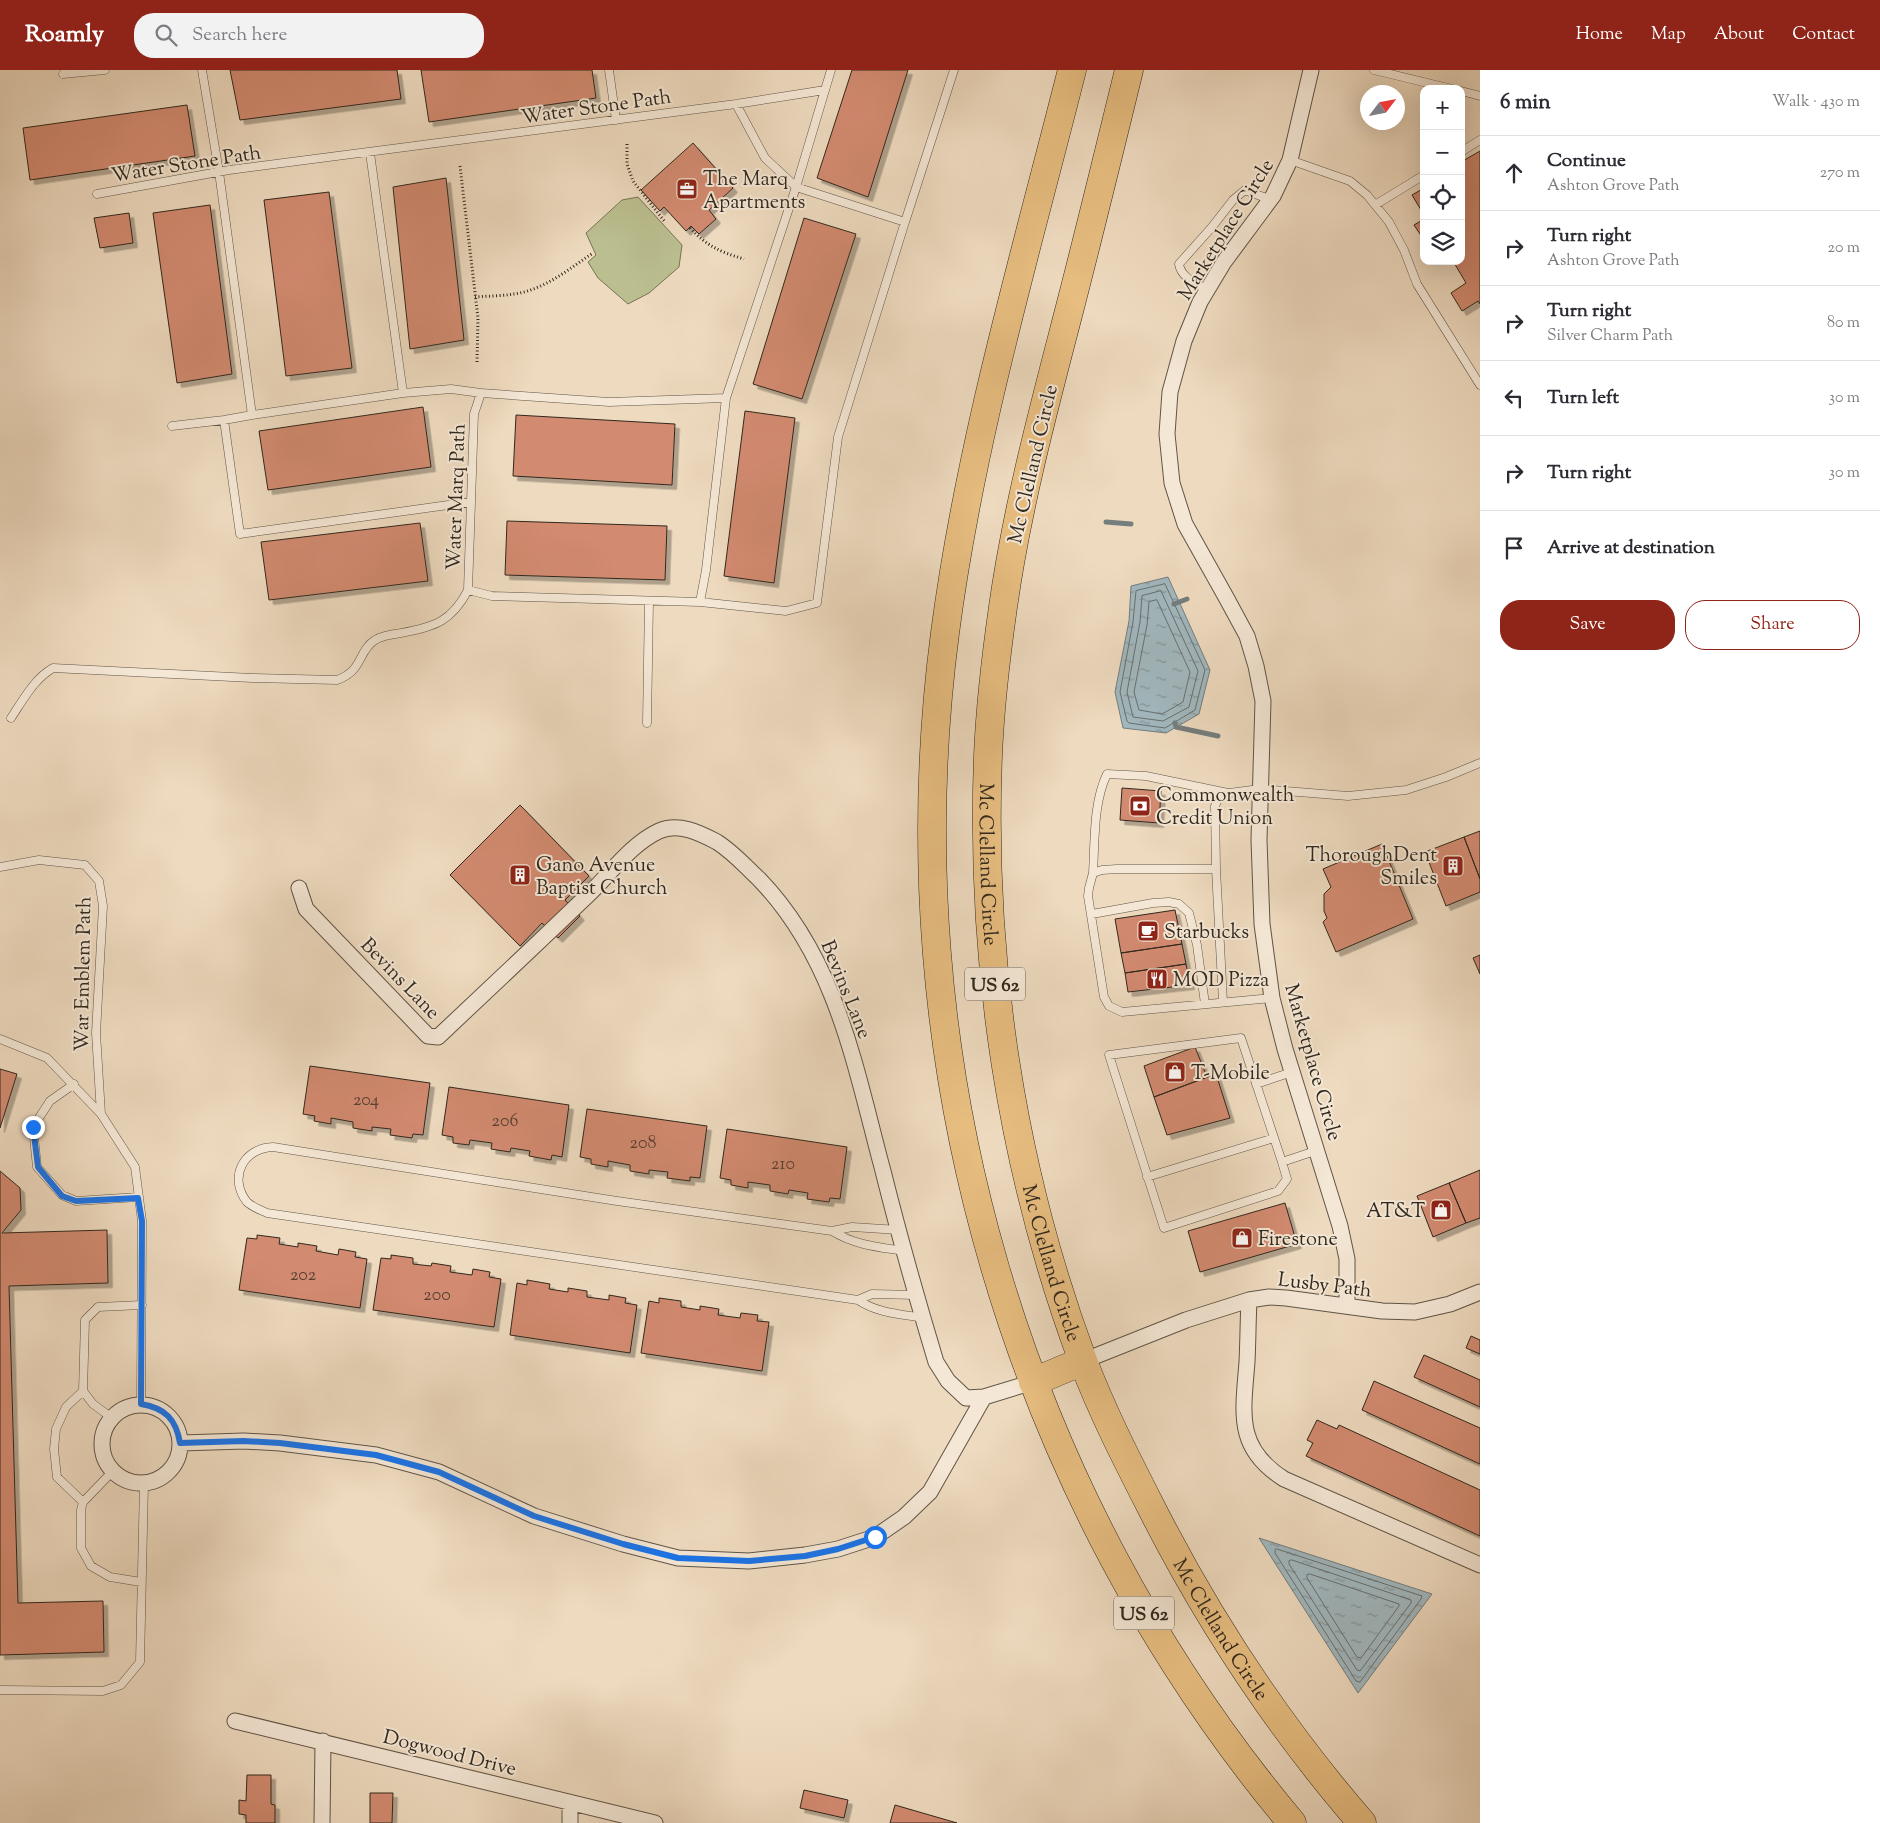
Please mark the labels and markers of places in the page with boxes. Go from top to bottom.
place label: The Marq Apartments [703,166,806,218]
office icon: The Marq Apartments [675,177,699,201]
place label: Commonwealth Credit Union [1156,782,1295,834]
bank icon: Commonwealth Credit Union [1128,794,1152,818]
place label: ThoroughDent Smiles [1305,842,1437,894]
place label: Gano Avenue Baptist Church [536,852,668,904]
building icon: ThoroughDent Smiles [1441,854,1465,878]
building icon: Gano Avenue Baptist Church [508,863,532,887]
cafe icon: Starbucks [1136,919,1160,943]
place label: Starbucks [1164,919,1249,948]
restaurant icon: MOD Pizza [1145,967,1169,991]
place label: MOD Pizza [1173,967,1269,996]
shop icon: T-Mobile [1163,1060,1187,1084]
place label: T-Mobile [1191,1060,1270,1089]
place label: AT&T [1366,1198,1425,1227]
shop icon: AT&T [1429,1198,1453,1222]
shop icon: Firestone [1230,1226,1254,1250]
place label: Firestone [1258,1226,1338,1255]

